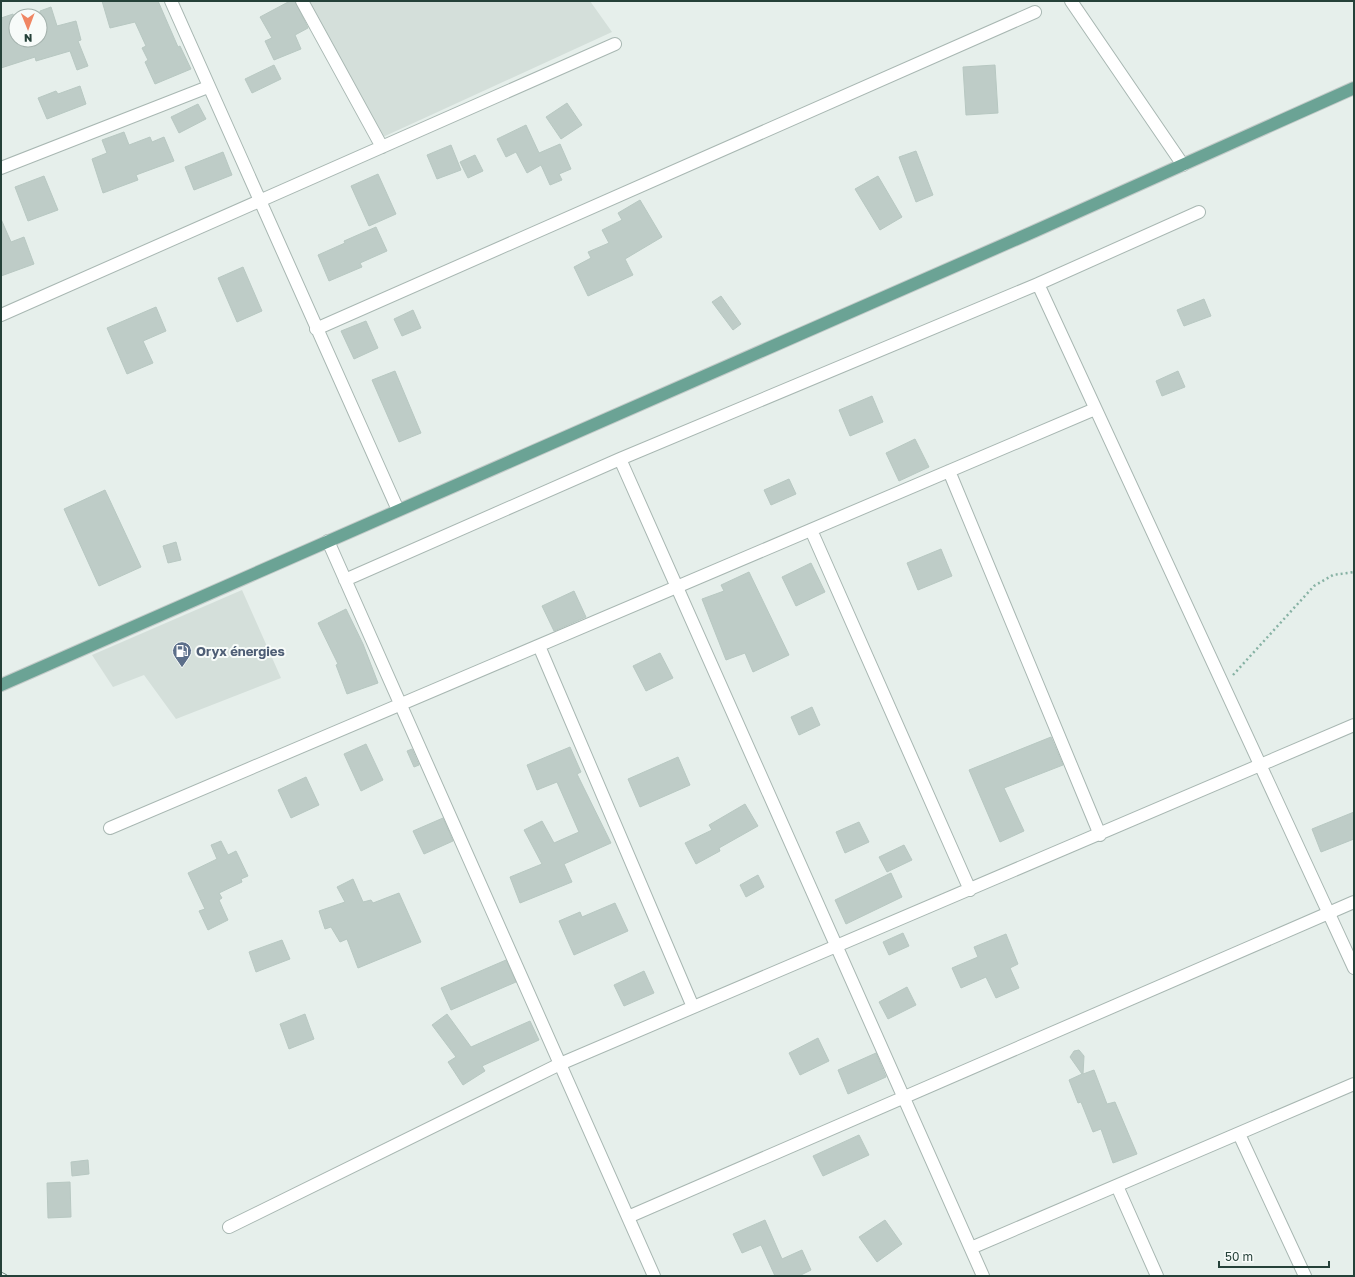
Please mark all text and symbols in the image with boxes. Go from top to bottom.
north arrow [8,8,48,48]
text: N [24,32,32,45]
fuel station icon: Oryx énergies [171,640,193,668]
place label: Oryx énergies [196,643,285,659]
scale bar [1219,1243,1329,1269]
text: 50 m [1225,1249,1253,1264]

